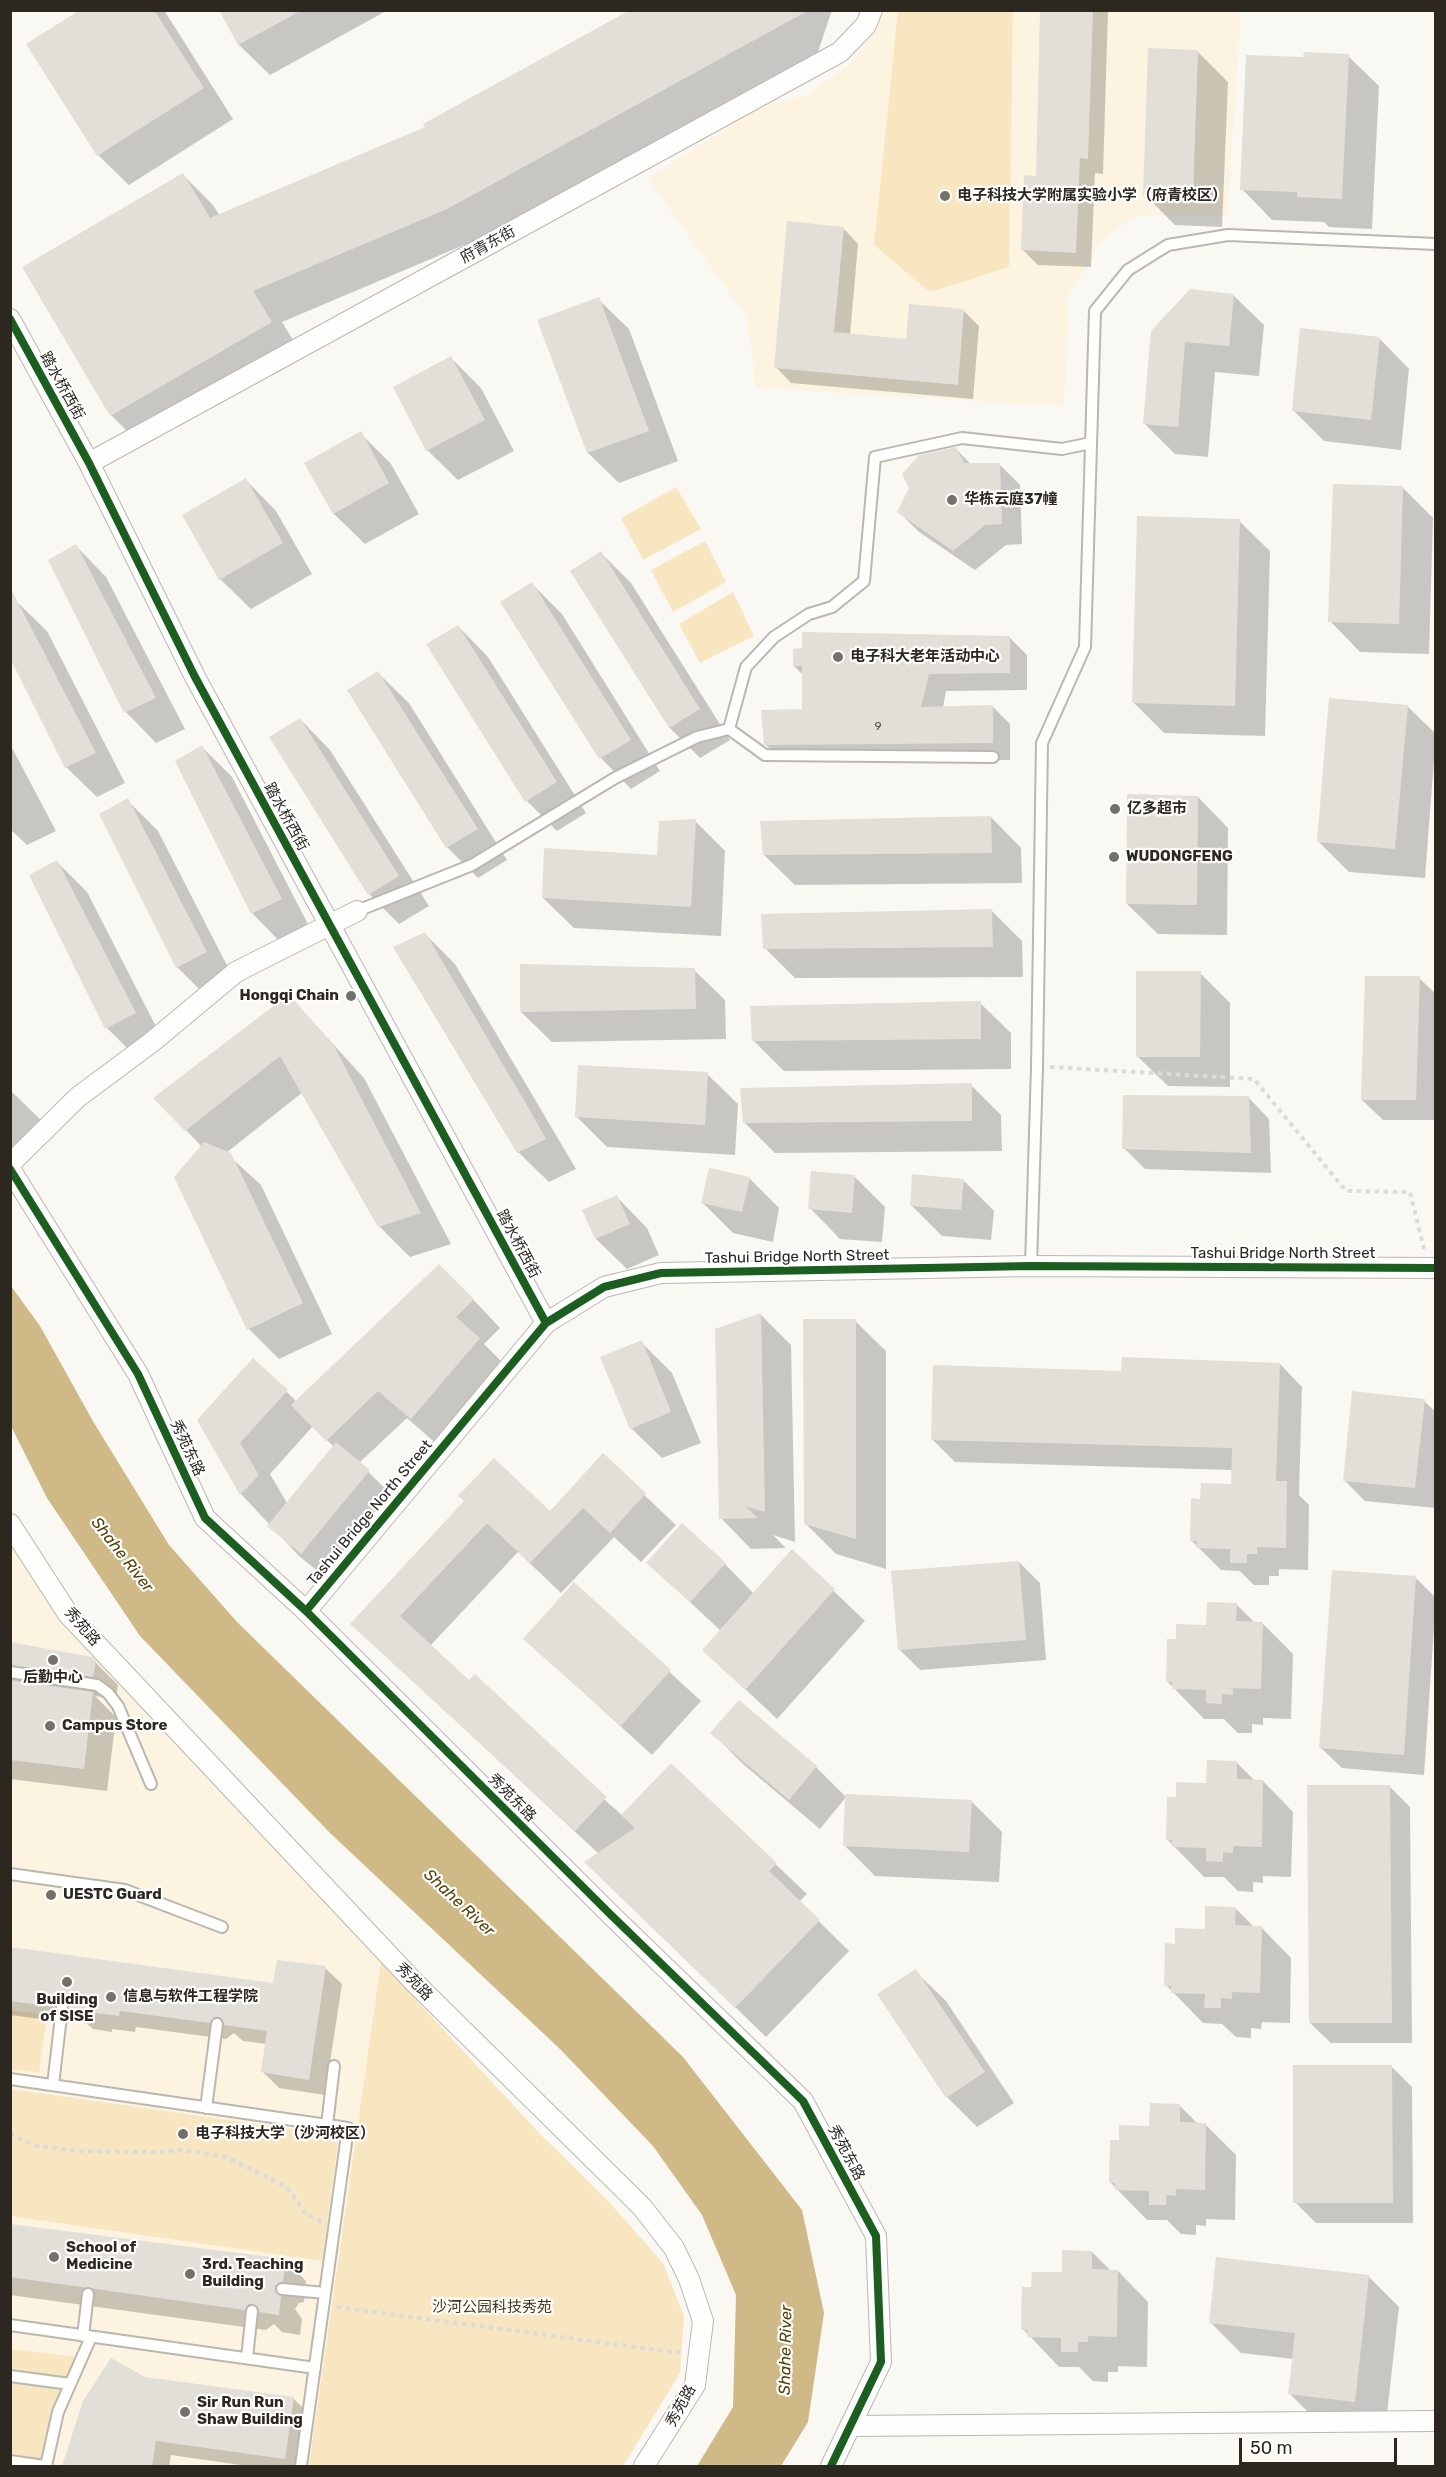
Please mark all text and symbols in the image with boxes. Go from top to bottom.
place label: 电子科技大学附属实验小学（府青校区） [957,187,1227,205]
marker: 电子科技大学附属实验小学（府青校区） [938,189,952,203]
street label: 府青东街 [457,223,519,267]
street label: 踏水桥西街 [36,349,88,423]
place label: 华栋云庭37幢 [964,491,1057,509]
marker: 华栋云庭37幢 [945,493,959,507]
place label: 电子科大老年活动中心 [850,648,1000,666]
marker: 电子科大老年活动中心 [831,650,845,664]
house number: 9 [874,720,882,734]
street label: 踏水桥西街 [260,780,312,854]
place label: 亿多超市 [1127,800,1187,818]
marker: 亿多超市 [1108,802,1122,816]
place label: WUDONGFENG [1126,848,1233,866]
marker: WUDONGFENG [1107,850,1121,864]
place label: Hongqi Chain [239,987,339,1005]
marker: Hongqi Chain [344,989,358,1003]
street label: 踏水桥西街 [492,1207,544,1281]
street label: Tashui Bridge North Street [1191,1245,1375,1263]
street label: Tashui Bridge North Street [704,1246,890,1268]
street label: 秀苑东路 [166,1417,208,1479]
street label: Tashui Bridge North Street [304,1436,436,1590]
water label: Shahe River [87,1514,157,1596]
street label: 秀苑路 [60,1604,104,1650]
marker: 后勤中心 [46,1653,60,1667]
place label: 后勤中心 [23,1669,83,1687]
place label: Campus Store [62,1717,167,1735]
marker: Campus Store [43,1719,57,1733]
street label: 秀苑东路 [484,1770,540,1826]
water label: Shahe River [420,1865,498,1941]
place label: UESTC Guard [63,1886,162,1904]
marker: UESTC Guard [44,1888,58,1902]
street label: 秀苑路 [392,1960,436,2004]
marker: Building of SISE [60,1975,74,1989]
place label: 信息与软件工程学院 [123,1988,258,2006]
marker: 信息与软件工程学院 [104,1990,118,2004]
place label: Building of SISE [36,1991,98,2026]
street label: 秀苑东路 [824,2122,868,2184]
place label: 电子科技大学（沙河校区） [195,2125,375,2143]
marker: 电子科技大学（沙河校区） [176,2127,190,2141]
place label: School of Medicine [66,2239,136,2274]
marker: School of Medicine [47,2250,61,2264]
place label: 3rd. Teaching Building [202,2256,303,2291]
marker: 3rd. Teaching Building [183,2267,197,2281]
park label: 沙河公园科技秀苑 [432,2299,552,2317]
water label: Shahe River [776,2305,796,2395]
street label: 秀苑路 [662,2382,700,2430]
place label: Sir Run Run Shaw Building [197,2394,303,2429]
marker: Sir Run Run Shaw Building [178,2405,192,2419]
scale bar [1242,2426,1400,2464]
text: 50 m [1250,2437,1293,2459]

